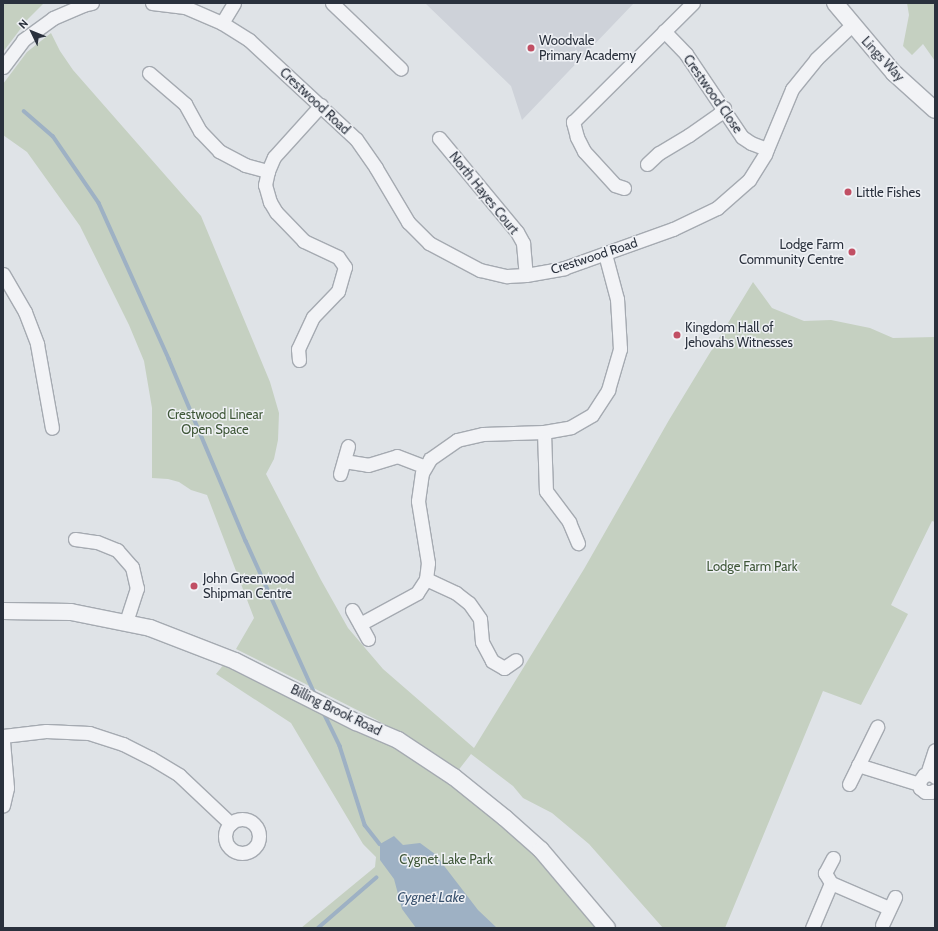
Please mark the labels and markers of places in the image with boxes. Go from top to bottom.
place label: Woodvale Primary Academy [539,33,636,64]
marker: Woodvale Primary Academy [526,43,536,53]
place label: Little Fishes [856,184,921,200]
marker: Little Fishes [843,187,853,197]
place label: Lodge Farm Community Centre [739,237,844,268]
marker: Lodge Farm Community Centre [847,247,857,257]
place label: Kingdom Hall of Jehovahs Witnesses [685,320,793,351]
marker: Kingdom Hall of Jehovahs Witnesses [672,330,682,340]
place label: John Greenwood Shipman Centre [203,571,294,602]
marker: John Greenwood Shipman Centre [188,580,200,592]

